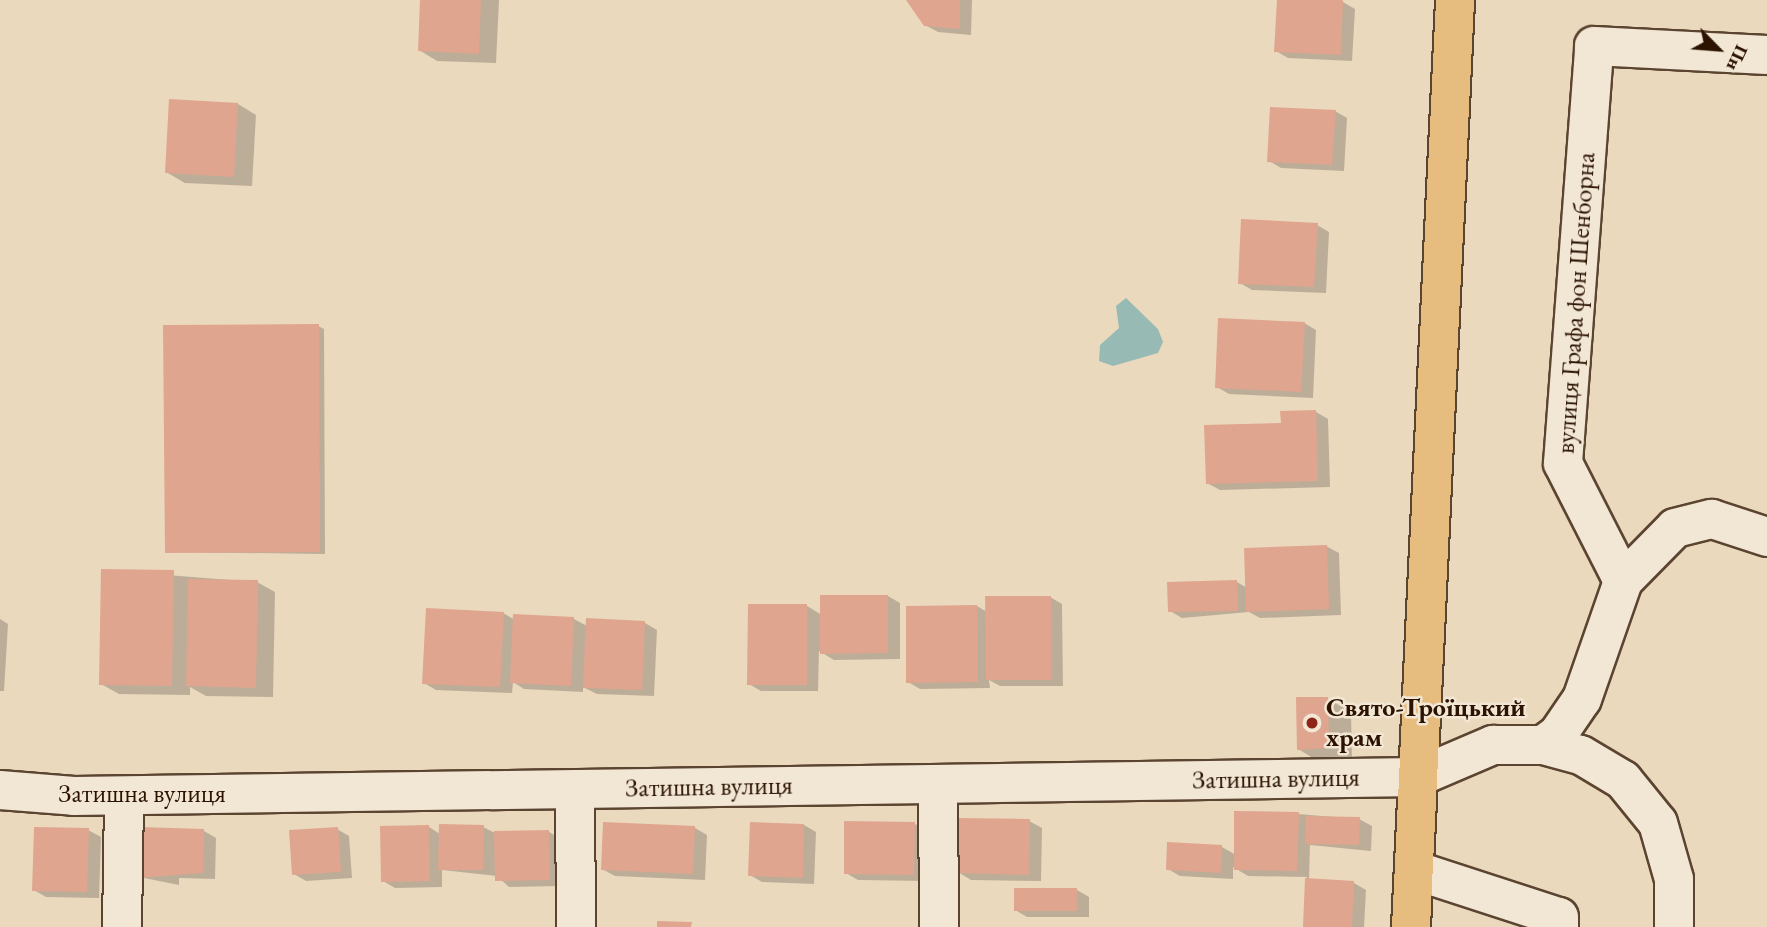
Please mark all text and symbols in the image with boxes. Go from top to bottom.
north arrow [1683,14,1753,84]
text: Пн [1721,41,1754,75]
street label: вулиця Графа фон Шенборна [1550,151,1602,455]
place label: Свято-Троїцький храм [1326,692,1526,754]
marker: Свято-Троїцький храм [1304,715,1320,731]
street label: Затишна вулиця [1192,762,1360,796]
street label: Затишна вулиця [625,770,793,804]
street label: Затишна вулиця [58,778,226,810]

